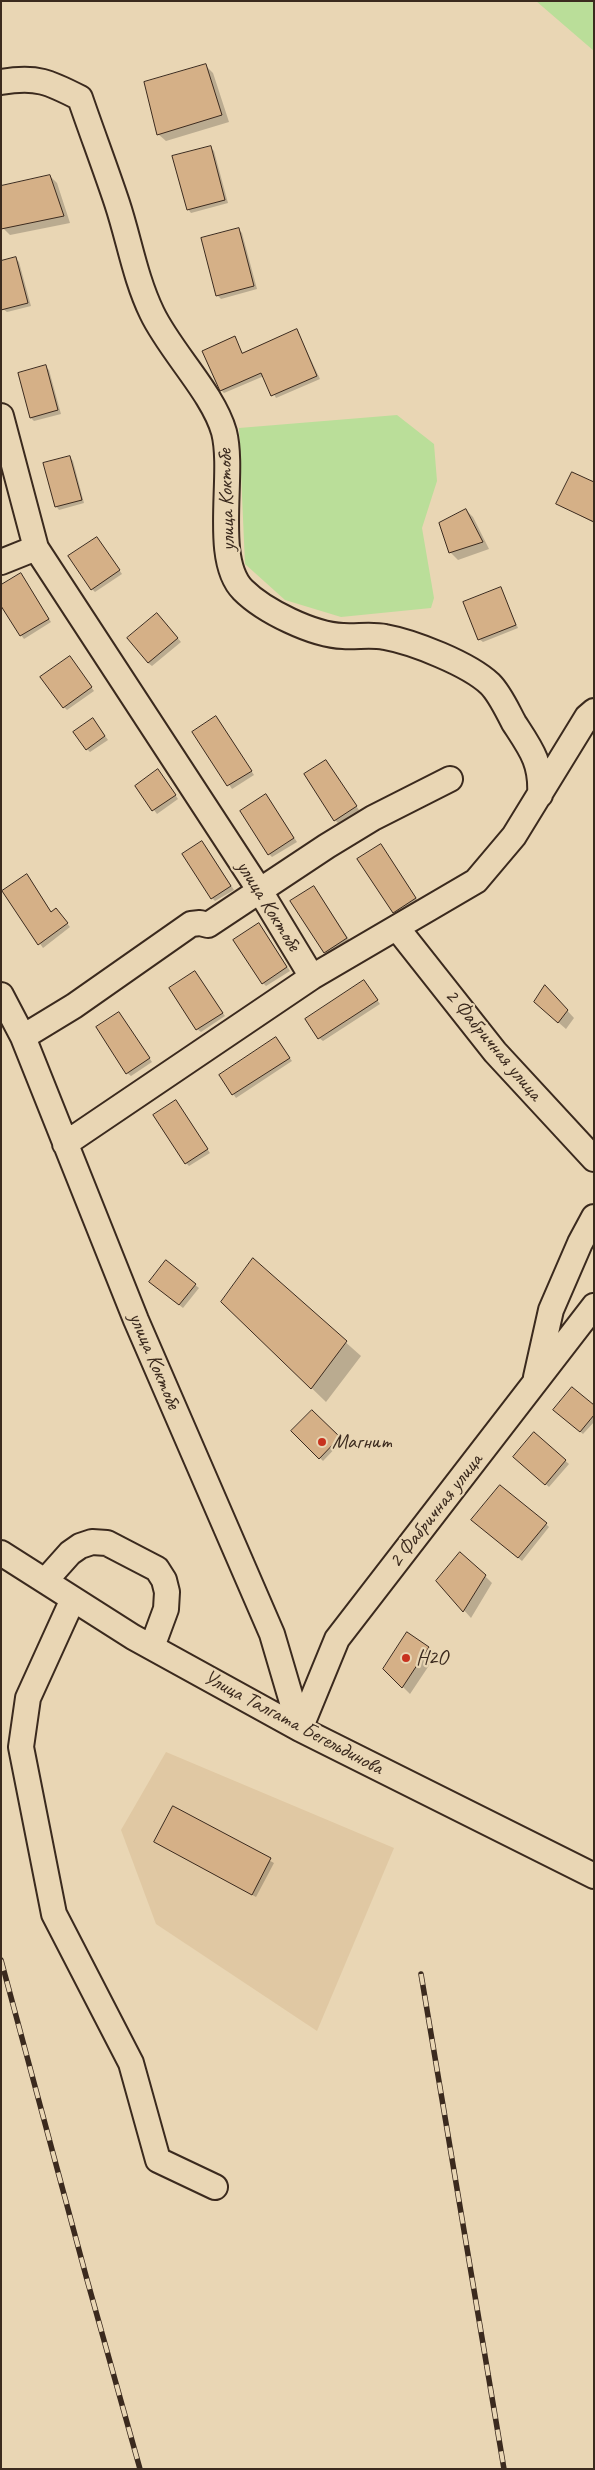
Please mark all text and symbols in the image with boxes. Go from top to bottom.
street label: улица Коктобе [213,448,241,552]
street label: улица Коктобе [230,856,306,956]
street label: 2 Фабричная улица [439,984,547,1106]
street label: улица Коктобе [122,1309,186,1413]
place label: Магнит [332,1429,392,1455]
marker: Магнит [316,1436,328,1448]
street label: 2 Фабричная улица [384,1449,488,1573]
place label: H2O [416,1645,448,1671]
marker: H2O [400,1652,412,1664]
street label: Улица Талгата Бегельдинова [199,1665,387,1781]

